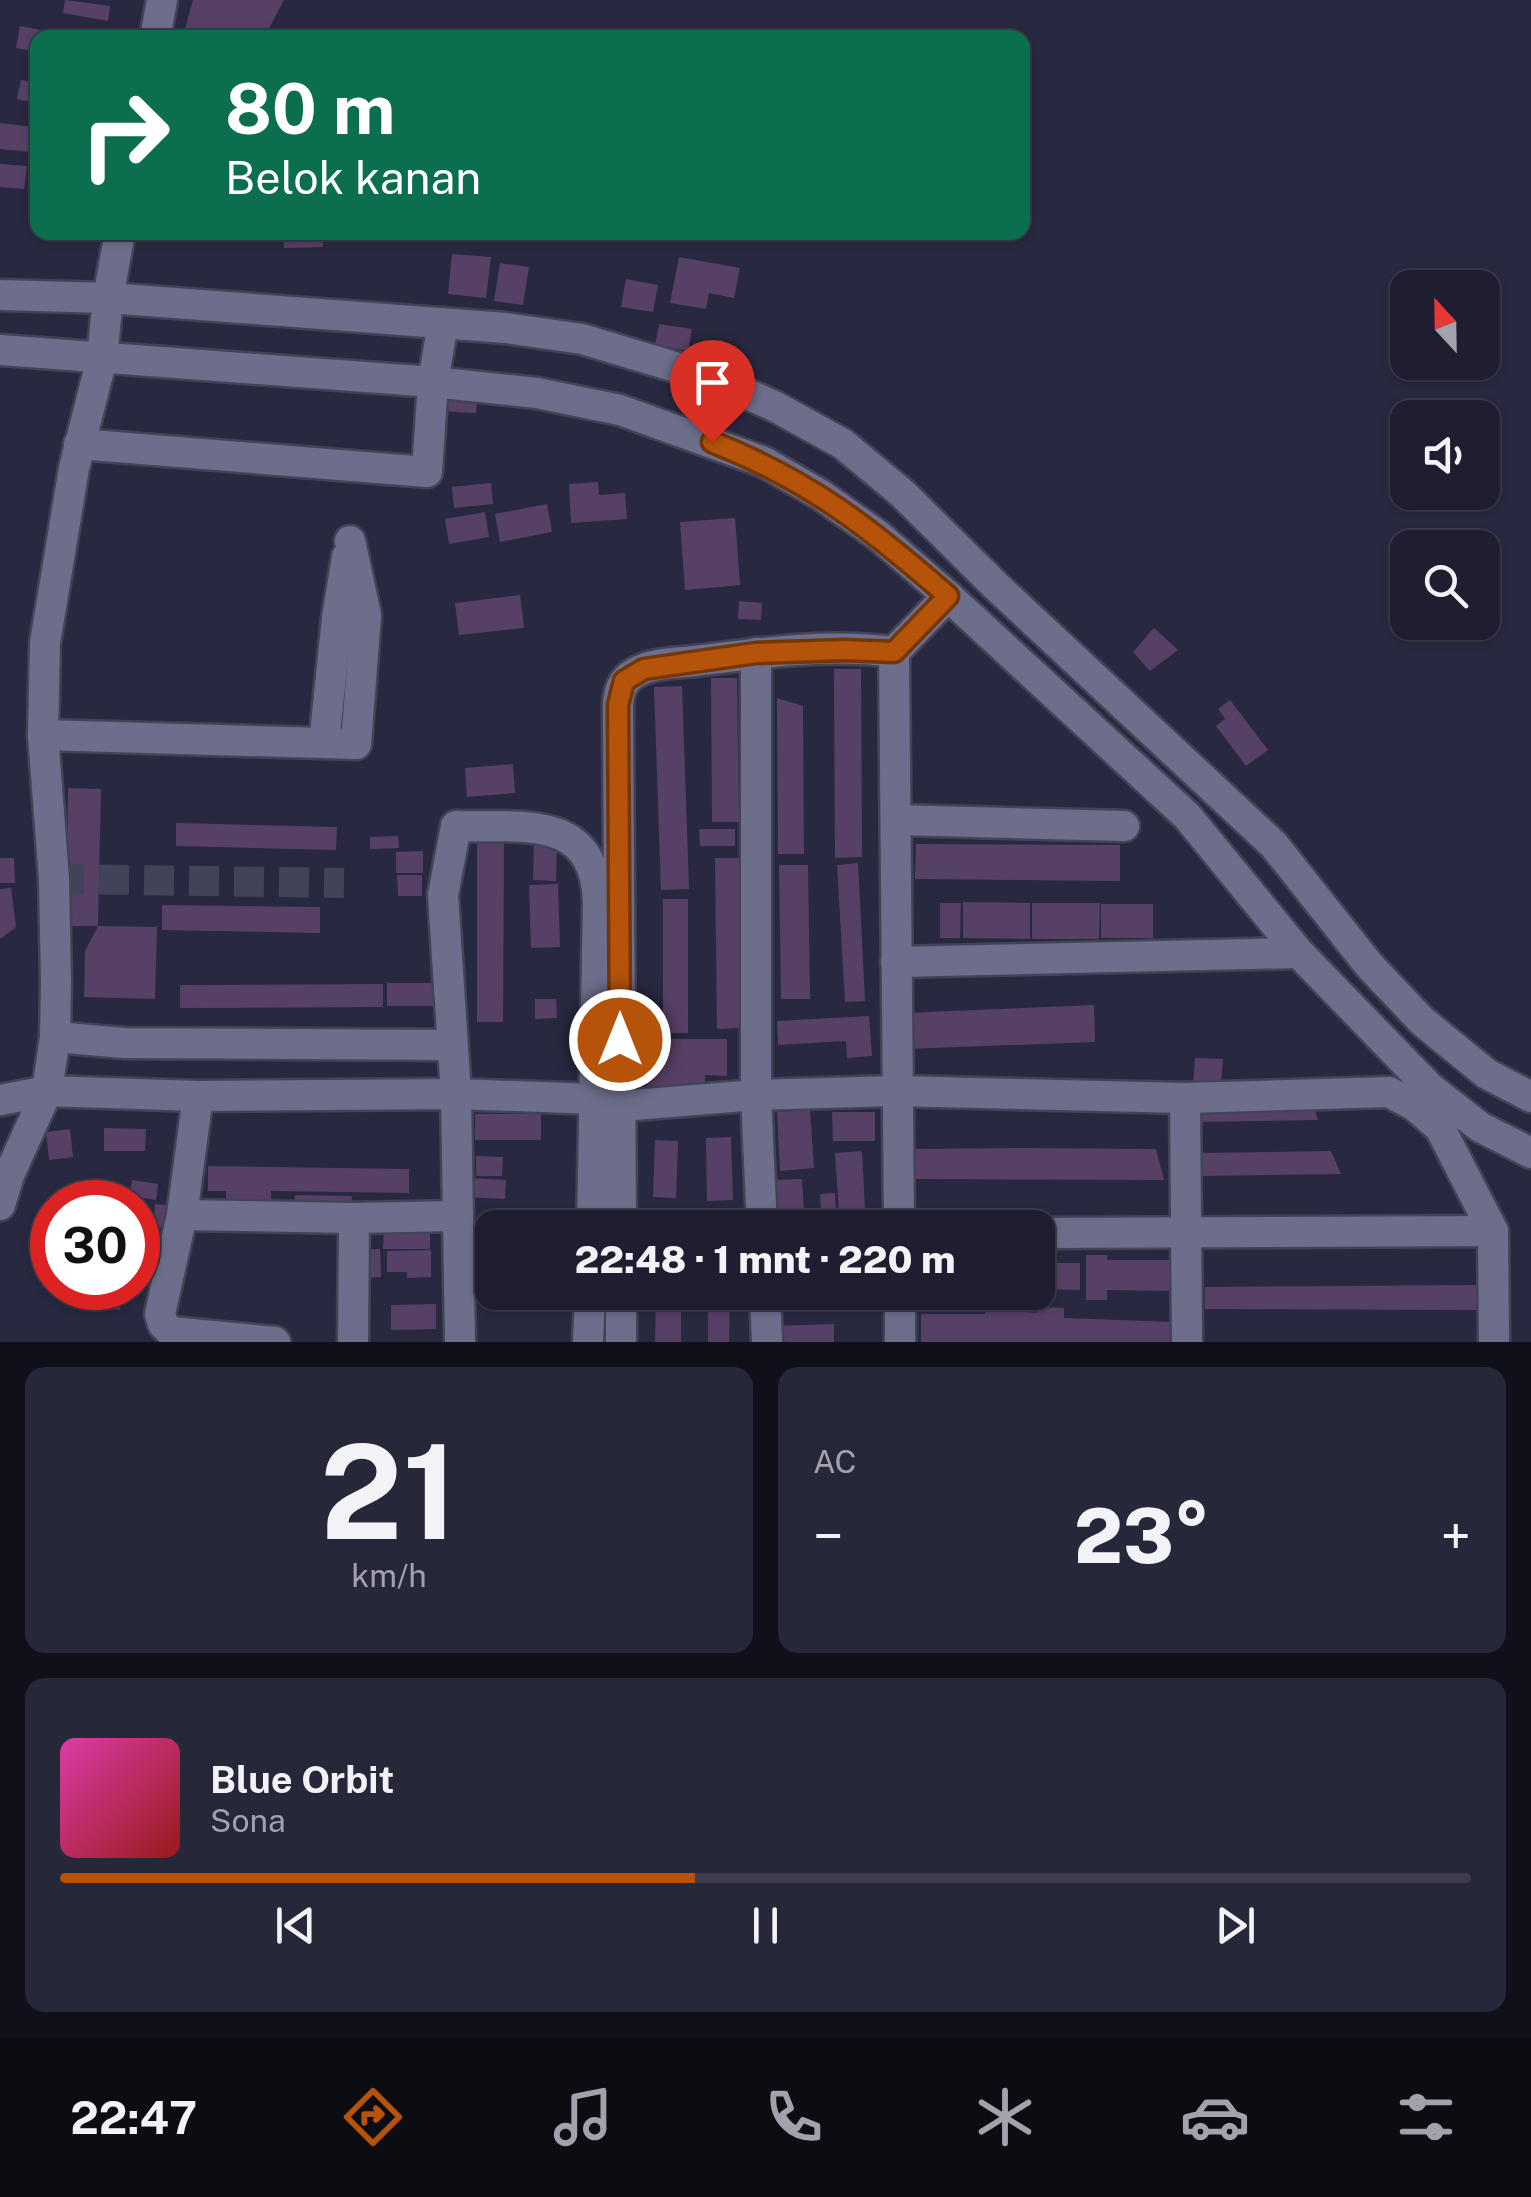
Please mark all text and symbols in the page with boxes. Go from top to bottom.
text: 80 m [225,67,395,150]
icon: right [60,70,190,200]
text: Belok kanan [225,151,481,204]
north arrow [1390,270,1500,380]
map controls [1390,270,1500,640]
pin [670,340,755,443]
icon: arrive [685,355,740,410]
button: sound [1390,400,1500,510]
button: search [1390,530,1500,640]
position arrow [568,988,672,1092]
speed limit sign: 30 [30,1180,160,1310]
text: 22:48 · 1 mnt · 220 m [574,1237,956,1282]
text: 21 [320,1416,458,1568]
text: AC [813,1443,857,1480]
text: 23° [1074,1492,1210,1580]
text: − [813,1504,844,1568]
text: + [1441,1504,1471,1568]
text: km/h [351,1557,427,1594]
text: Blue Orbit [210,1757,394,1802]
text: Sona [210,1802,286,1839]
icon: previous [268,1898,323,1953]
icon: pause [738,1898,793,1953]
icon: next [1208,1898,1263,1953]
icon: directions [338,2082,408,2152]
icon: music [548,2082,618,2152]
icon: phone [759,2082,829,2152]
icon: climate [970,2082,1040,2152]
icon: car [1180,2082,1250,2152]
icon: filters [1391,2082,1461,2152]
text: 22:47 [70,2091,197,2144]

